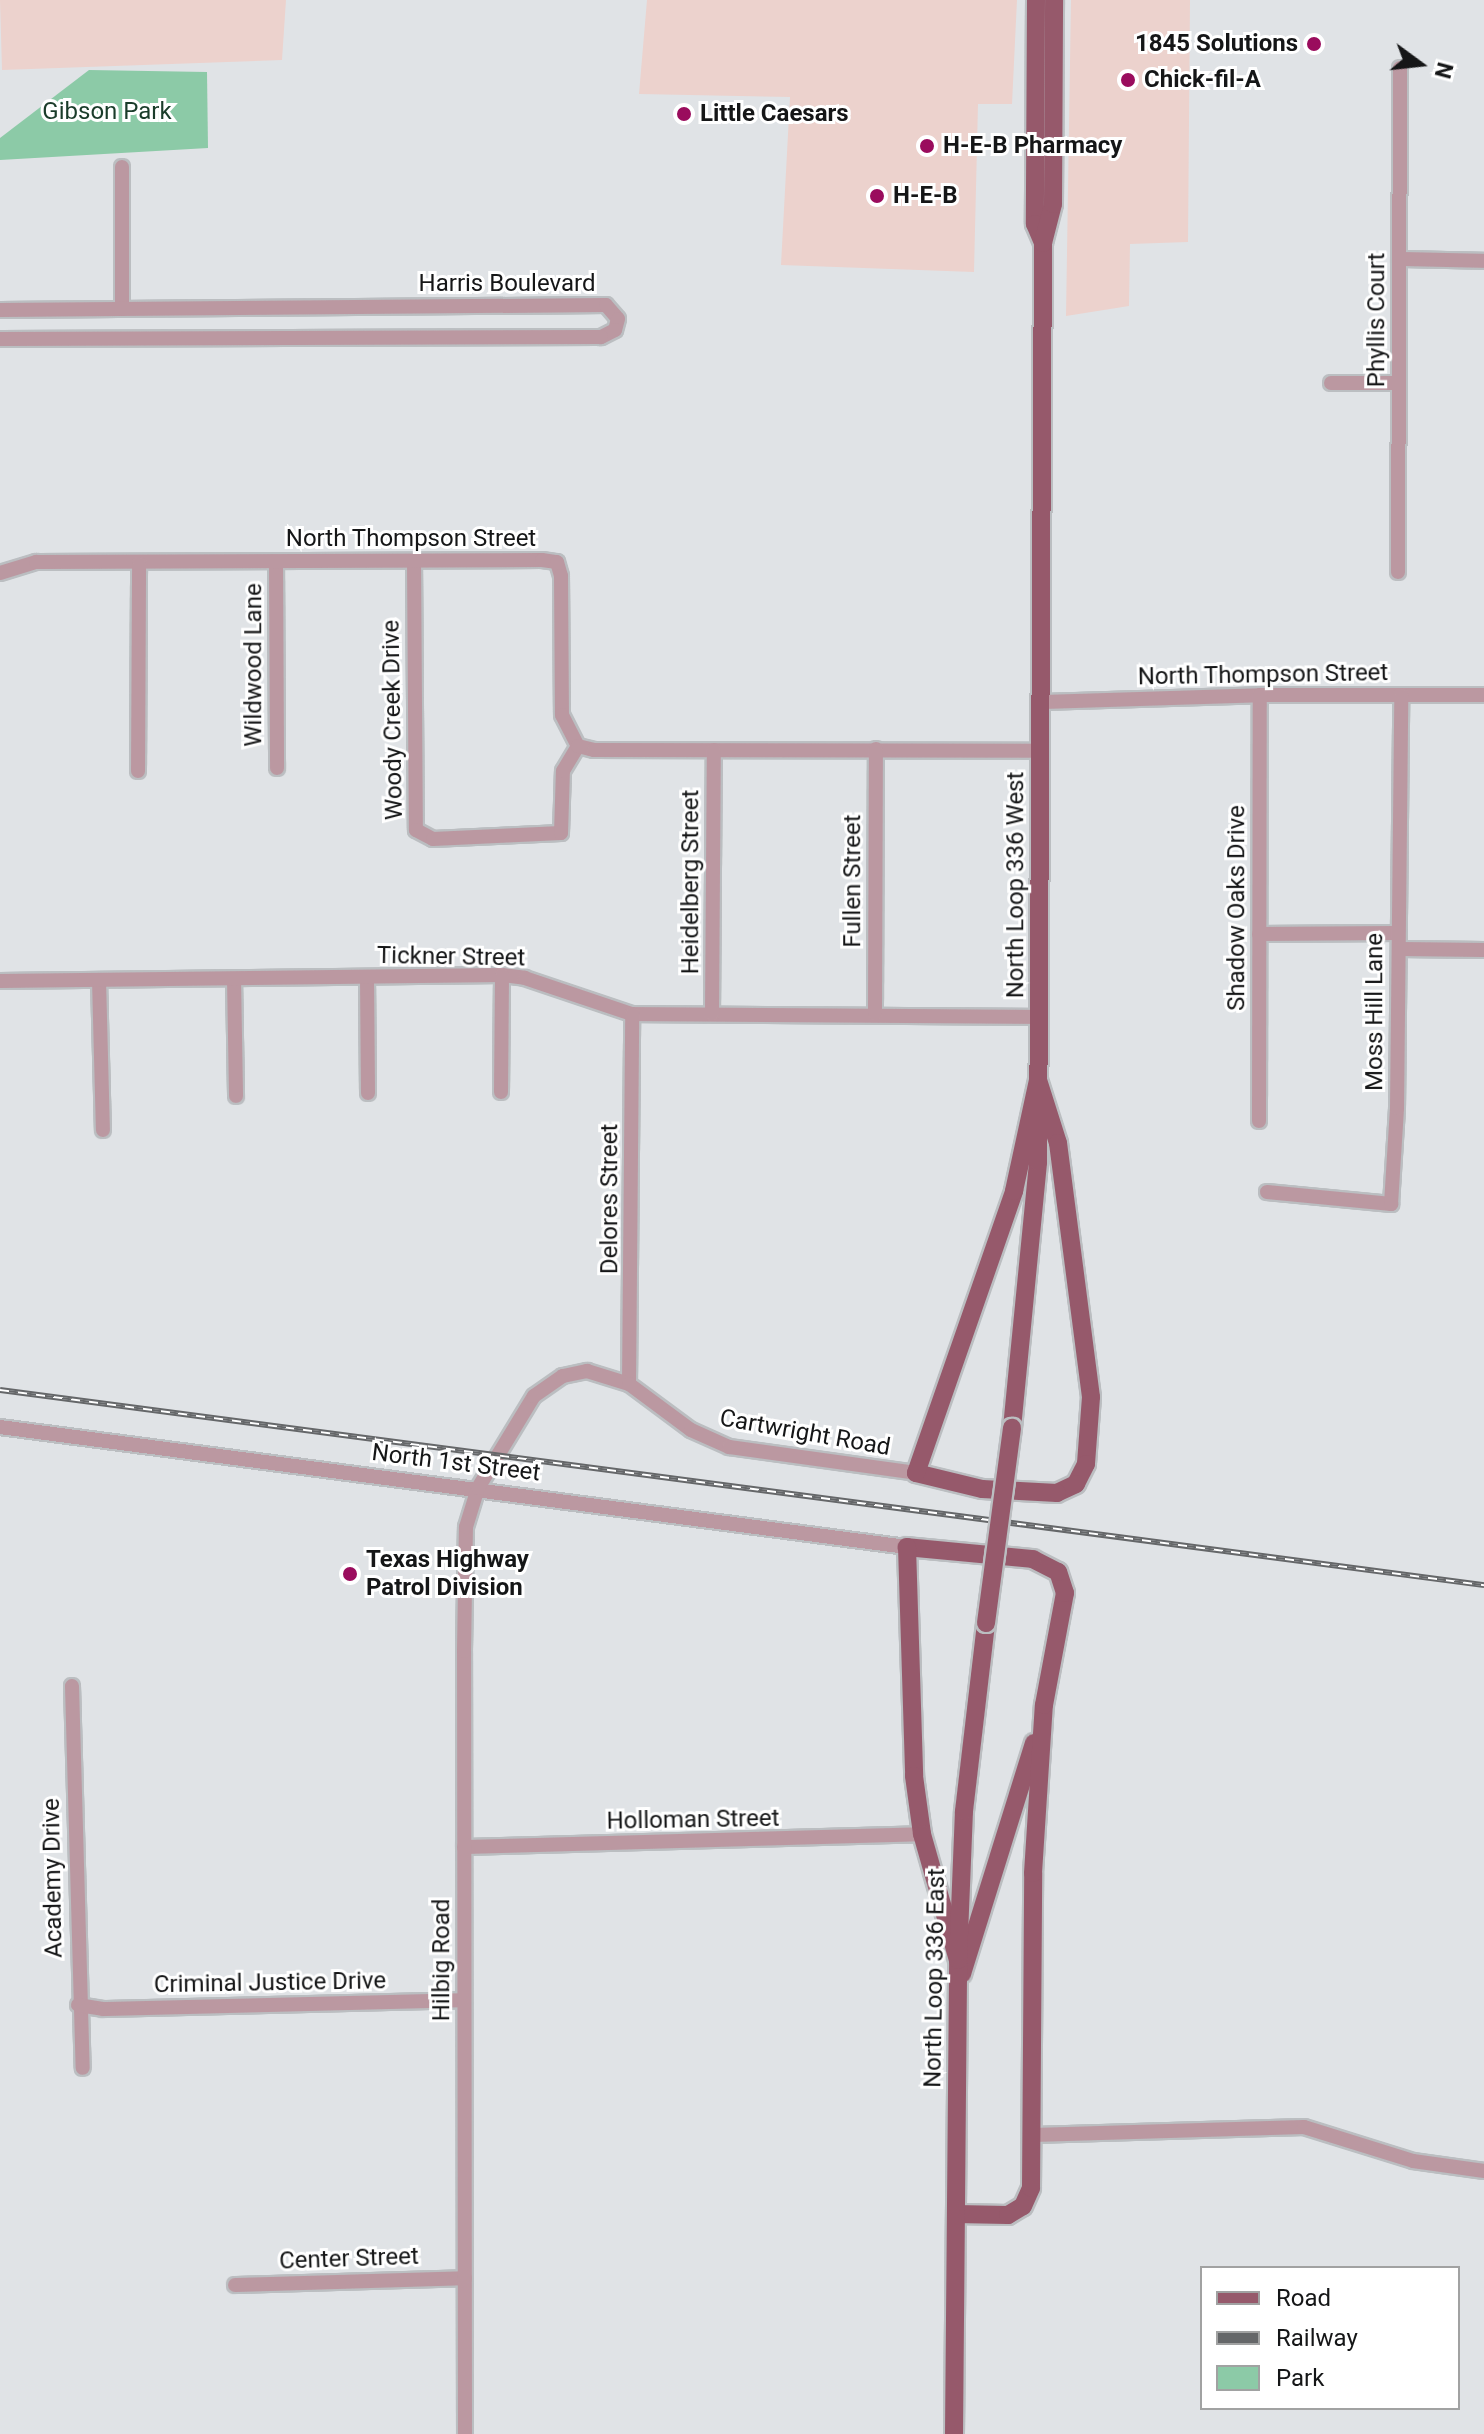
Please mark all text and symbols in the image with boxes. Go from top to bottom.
north arrow [1380,24,1460,104]
place label: 1845 Solutions [1135,30,1298,58]
marker: 1845 Solutions [1305,35,1323,53]
text: N [1430,60,1458,81]
place label: Chick-fil-A [1144,66,1261,94]
marker: Chick-fil-A [1119,71,1137,89]
park label: Gibson Park [42,98,172,126]
place label: Little Caesars [700,100,849,128]
marker: Little Caesars [675,105,693,123]
place label: H-E-B Pharmacy [943,132,1122,160]
marker: H-E-B Pharmacy [918,137,936,155]
place label: H-E-B [893,182,958,210]
marker: H-E-B [868,187,886,205]
street label: Phyllis Court [1363,253,1391,387]
street label: Harris Boulevard [419,270,595,298]
street label: North Thompson Street [286,525,536,553]
street label: Wildwood Lane [240,583,268,747]
street label: Woody Creek Drive [377,620,409,820]
street label: North Thompson Street [1137,658,1389,692]
street label: North Loop 336 West [1002,772,1030,998]
street label: Heidelberg Street [677,790,705,974]
street label: Shadow Oaks Drive [1223,805,1251,1011]
street label: Fullen Street [839,814,867,948]
street label: Moss Hill Lane [1361,933,1389,1091]
street label: Tickner Street [377,941,525,973]
street label: Delores Street [596,1124,624,1274]
street label: Cartwright Road [717,1404,893,1462]
street label: North 1st Street [370,1438,542,1488]
place label: Texas Highway Patrol Division [366,1546,529,1602]
marker: Texas Highway Patrol Division [341,1565,359,1583]
street label: Academy Drive [37,1798,69,1958]
street label: Holloman Street [606,1804,780,1836]
street label: North Loop 336 East [919,1868,951,2088]
street label: Hilbig Road [428,1899,456,2021]
street label: Criminal Justice Drive [154,1967,386,1999]
street label: Center Street [279,2242,419,2276]
legend [1200,2266,1460,2410]
text: Road [1276,2284,1331,2312]
text: Railway [1276,2324,1358,2352]
text: Park [1276,2364,1324,2392]

